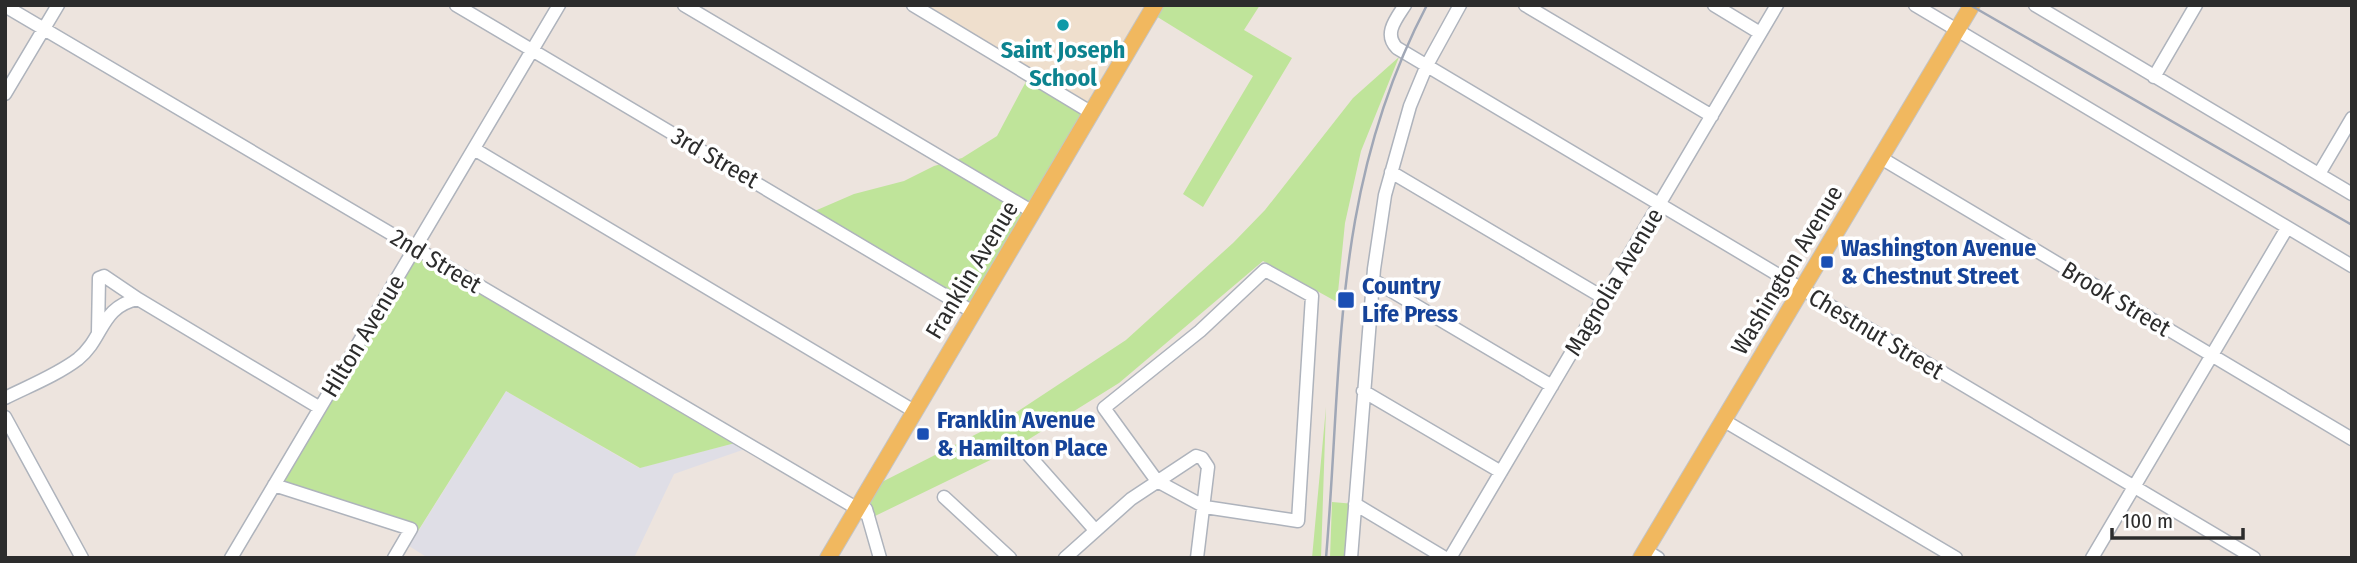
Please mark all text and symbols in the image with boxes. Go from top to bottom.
marker: Saint Joseph School [1055,17,1071,33]
place label: Saint Joseph School [1001,36,1125,92]
street label: 3rd Street [666,122,764,194]
street label: Washington Avenue [1725,180,1849,360]
street label: Franklin Avenue [920,196,1024,344]
street label: Magnolia Avenue [1559,203,1669,361]
street label: 2nd Street [386,223,487,299]
place label: Washington Avenue & Chestnut Street [1841,234,2036,290]
marker: Washington Avenue & Chestnut Street [1819,254,1835,270]
street label: Brook Street [2057,256,2176,342]
street label: Hilton Avenue [316,270,410,402]
place label: Country Life Press [1362,272,1458,328]
street label: Chestnut Street [1804,283,1949,385]
marker: Country Life Press [1336,290,1356,310]
place label: Franklin Avenue & Hamilton Place [937,406,1108,462]
marker: Franklin Avenue & Hamilton Place [915,426,931,442]
scale bar [2112,496,2243,540]
text: 100 m [2122,508,2173,534]

